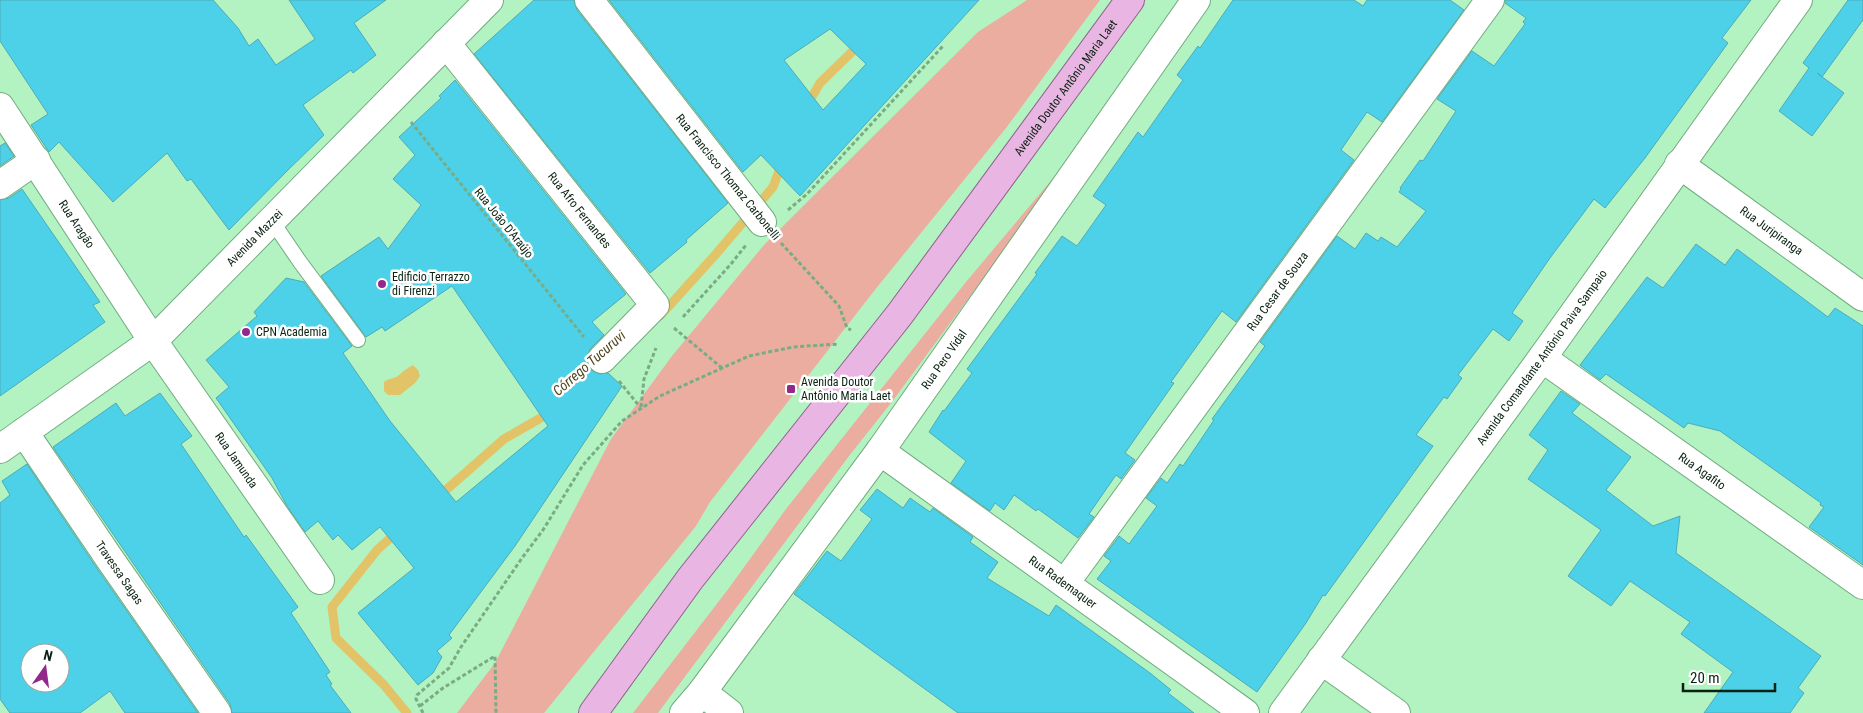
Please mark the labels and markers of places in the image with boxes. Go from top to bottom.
place label: Edificio Terrazzo di Firenzi [392,270,470,298]
marker: Edificio Terrazzo di Firenzi [376,278,388,290]
place label: CPN Academia [256,325,327,339]
marker: CPN Academia [240,326,252,338]
place label: Avenida Doutor Antônio Maria Laet [801,375,891,403]
marker: Avenida Doutor Antônio Maria Laet [785,383,797,395]

